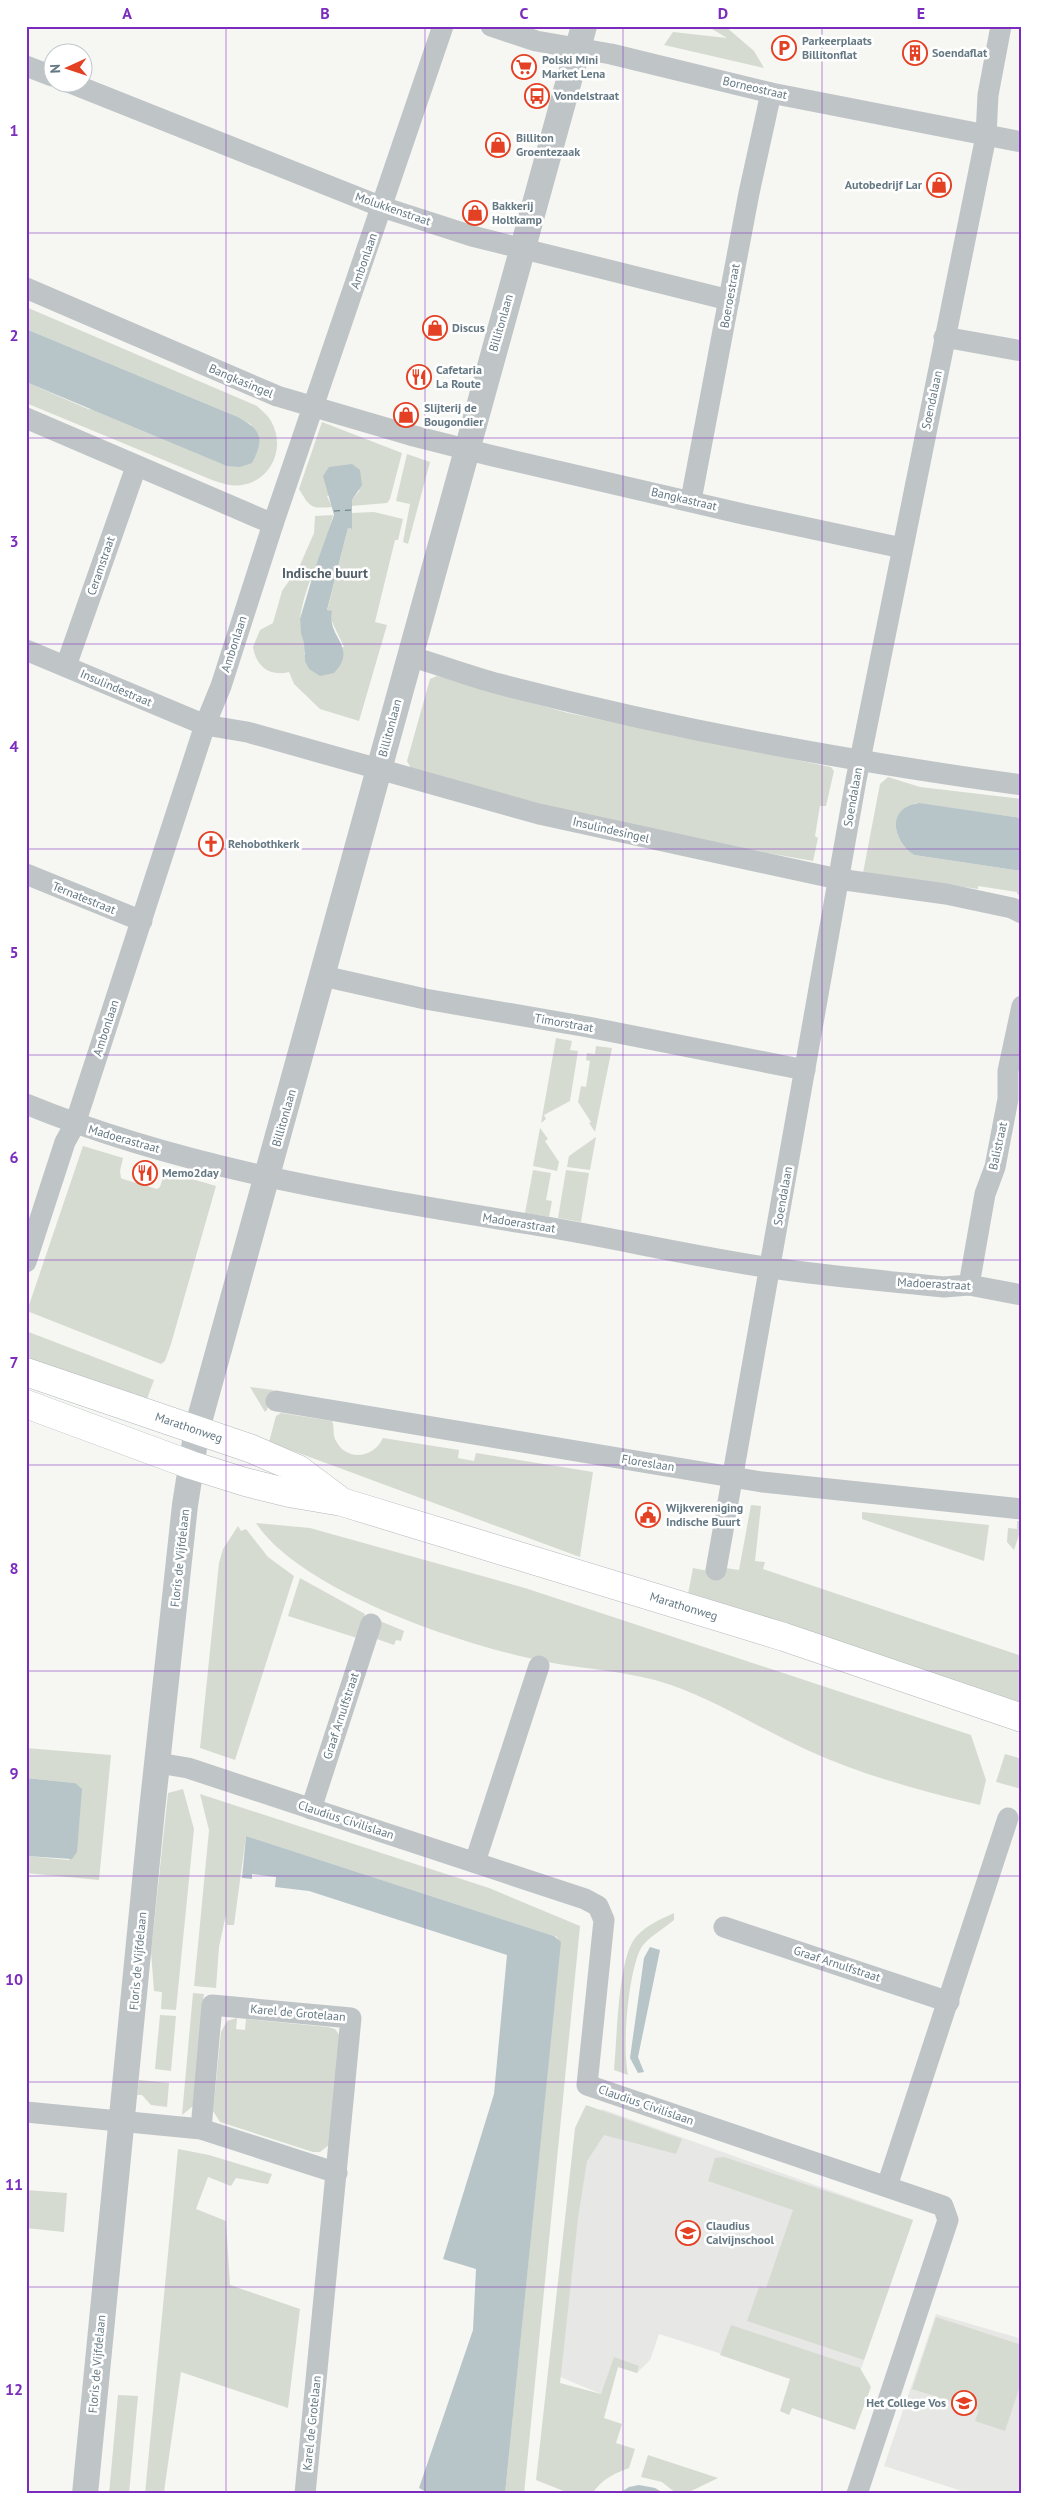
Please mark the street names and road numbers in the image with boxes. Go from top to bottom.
street label: Borneostraat [721,73,789,102]
street label: Molukkenstraat [353,189,433,228]
street label: Ambonlaan [347,231,380,291]
street label: Boeroestraat [716,262,743,329]
street label: Billitonlaan [485,292,516,353]
street label: Bangkasingel [207,360,276,401]
street label: Soendalaan [918,369,945,431]
street label: Bangkastraat [650,484,718,513]
street label: Ceramstraat [83,534,118,597]
street label: Ambonlaan [217,614,250,674]
street label: Insulindestraat [78,666,154,709]
street label: Billitonlaan [375,697,404,758]
street label: Soendalaan [840,766,865,828]
street label: Insulindesingel [571,813,651,846]
street label: Ternatestraat [50,878,118,917]
street label: Ambonlaan [89,998,122,1058]
street label: Timorstraat [534,1010,595,1035]
street label: Billitonlaan [268,1087,299,1148]
street label: Balistraat [985,1120,1010,1171]
street label: Madoerastraat [87,1121,162,1156]
street label: Soendalaan [770,1165,795,1227]
street label: Madoerastraat [482,1209,557,1236]
street label: Madoerastraat [897,1274,971,1293]
street label: Marathonweg [153,1409,225,1445]
street label: Floreslaan [621,1451,676,1474]
street label: Floris de Vijfdelaan [167,1508,192,1608]
street label: Marathonweg [648,1588,720,1623]
street label: Graaf Arnulfstraat [319,1670,362,1761]
street label: Claudius Civilislaan [296,1797,396,1842]
street label: Floris de Vijfdelaan [126,1911,149,2011]
street label: Graaf Arnulfstraat [792,1942,883,1985]
street label: Karel de Grotelaan [250,2001,346,2024]
street label: Claudius Civilislaan [596,2081,696,2128]
street label: Floris de Vijfdelaan [85,2314,108,2414]
street label: Karel de Grotelaan [299,2375,324,2471]

